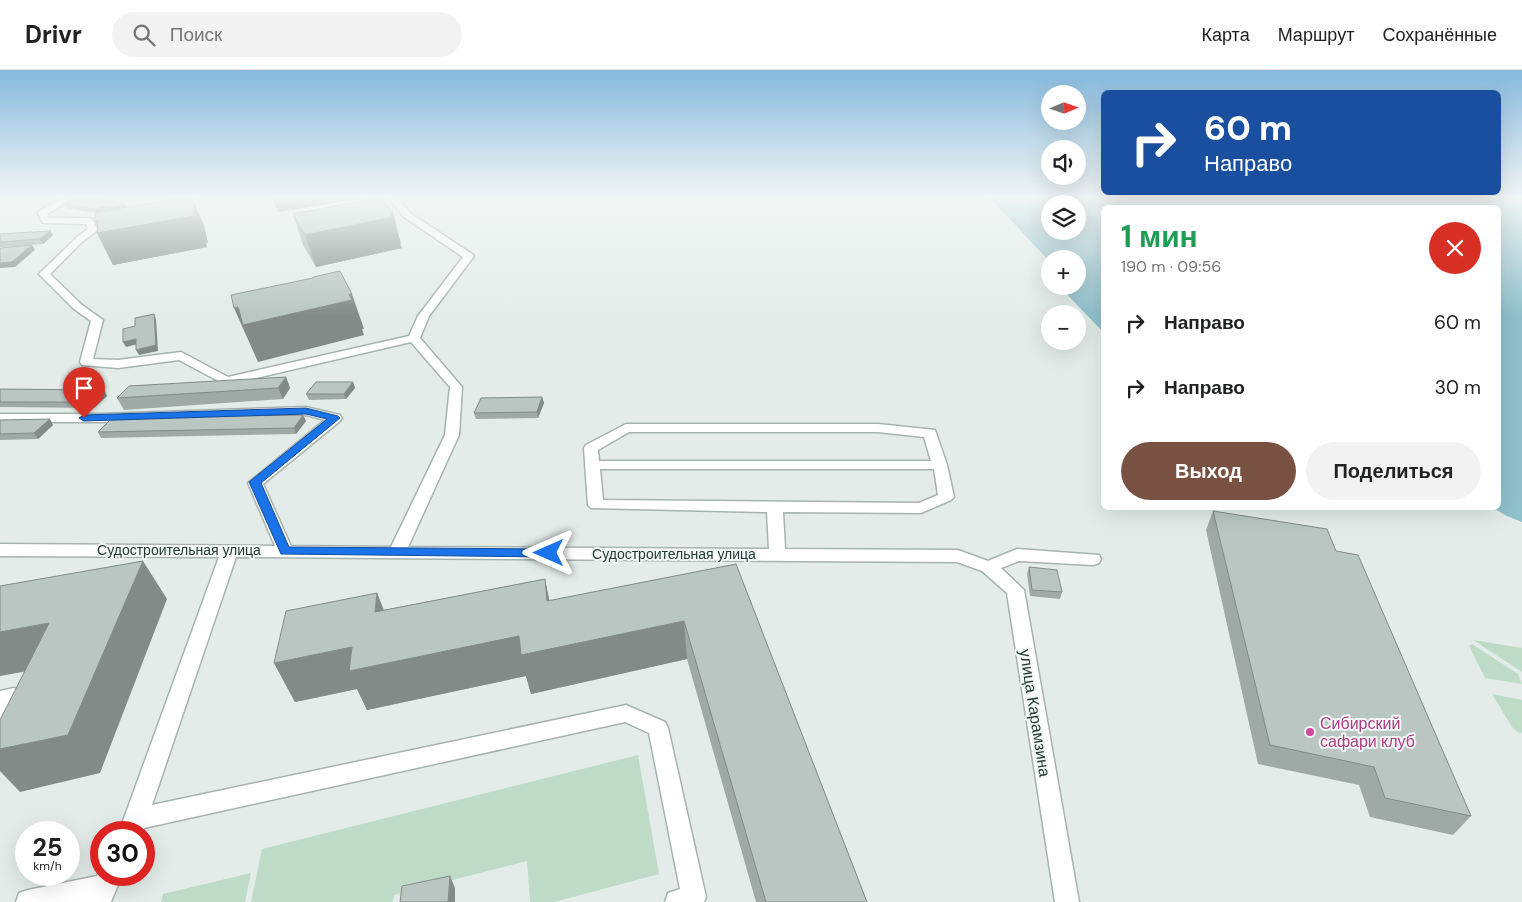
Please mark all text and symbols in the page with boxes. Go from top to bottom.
search box [112,12,462,57]
text: Drivr [25,19,82,50]
icon: search [130,21,158,49]
text: Поиск [170,22,222,47]
text: Карта [1202,23,1250,47]
text: Маршрут [1278,23,1354,47]
text: Сохранённые [1382,23,1497,47]
north arrow [1041,85,1086,130]
map controls [1041,85,1086,350]
text: 60 m [1204,105,1292,151]
icon: right [1121,110,1186,175]
button: sound [1041,140,1086,185]
text: Направо [1204,149,1292,178]
button: layers [1041,195,1086,240]
text: 1 мин [1121,217,1198,256]
button: close [1429,222,1481,274]
button: + [1041,250,1086,295]
text: 190 m · 09:56 [1121,256,1221,277]
button: − [1041,305,1086,350]
icon: right [1121,309,1149,337]
text: Направо [1164,310,1245,335]
text: 60 m [1434,310,1481,335]
pin [63,367,105,418]
icon: arrive [70,374,98,402]
icon: right [1121,374,1149,402]
text: Направо [1164,375,1245,400]
text: 30 m [1435,375,1481,400]
button: Выход [1121,442,1296,500]
button: Поделиться [1306,442,1481,500]
position arrow [522,526,574,578]
street label: Судостроительная улица [97,541,261,559]
street label: Судостроительная улица [592,545,756,563]
street label: улица Карамзина [1015,648,1055,778]
place label: Сибирский сафари клуб [1320,713,1415,752]
marker: Сибирский сафари клуб [1304,726,1316,738]
speed limit sign: 30 [90,821,155,886]
text: 25 [33,831,62,864]
text: km/h [33,858,62,874]

